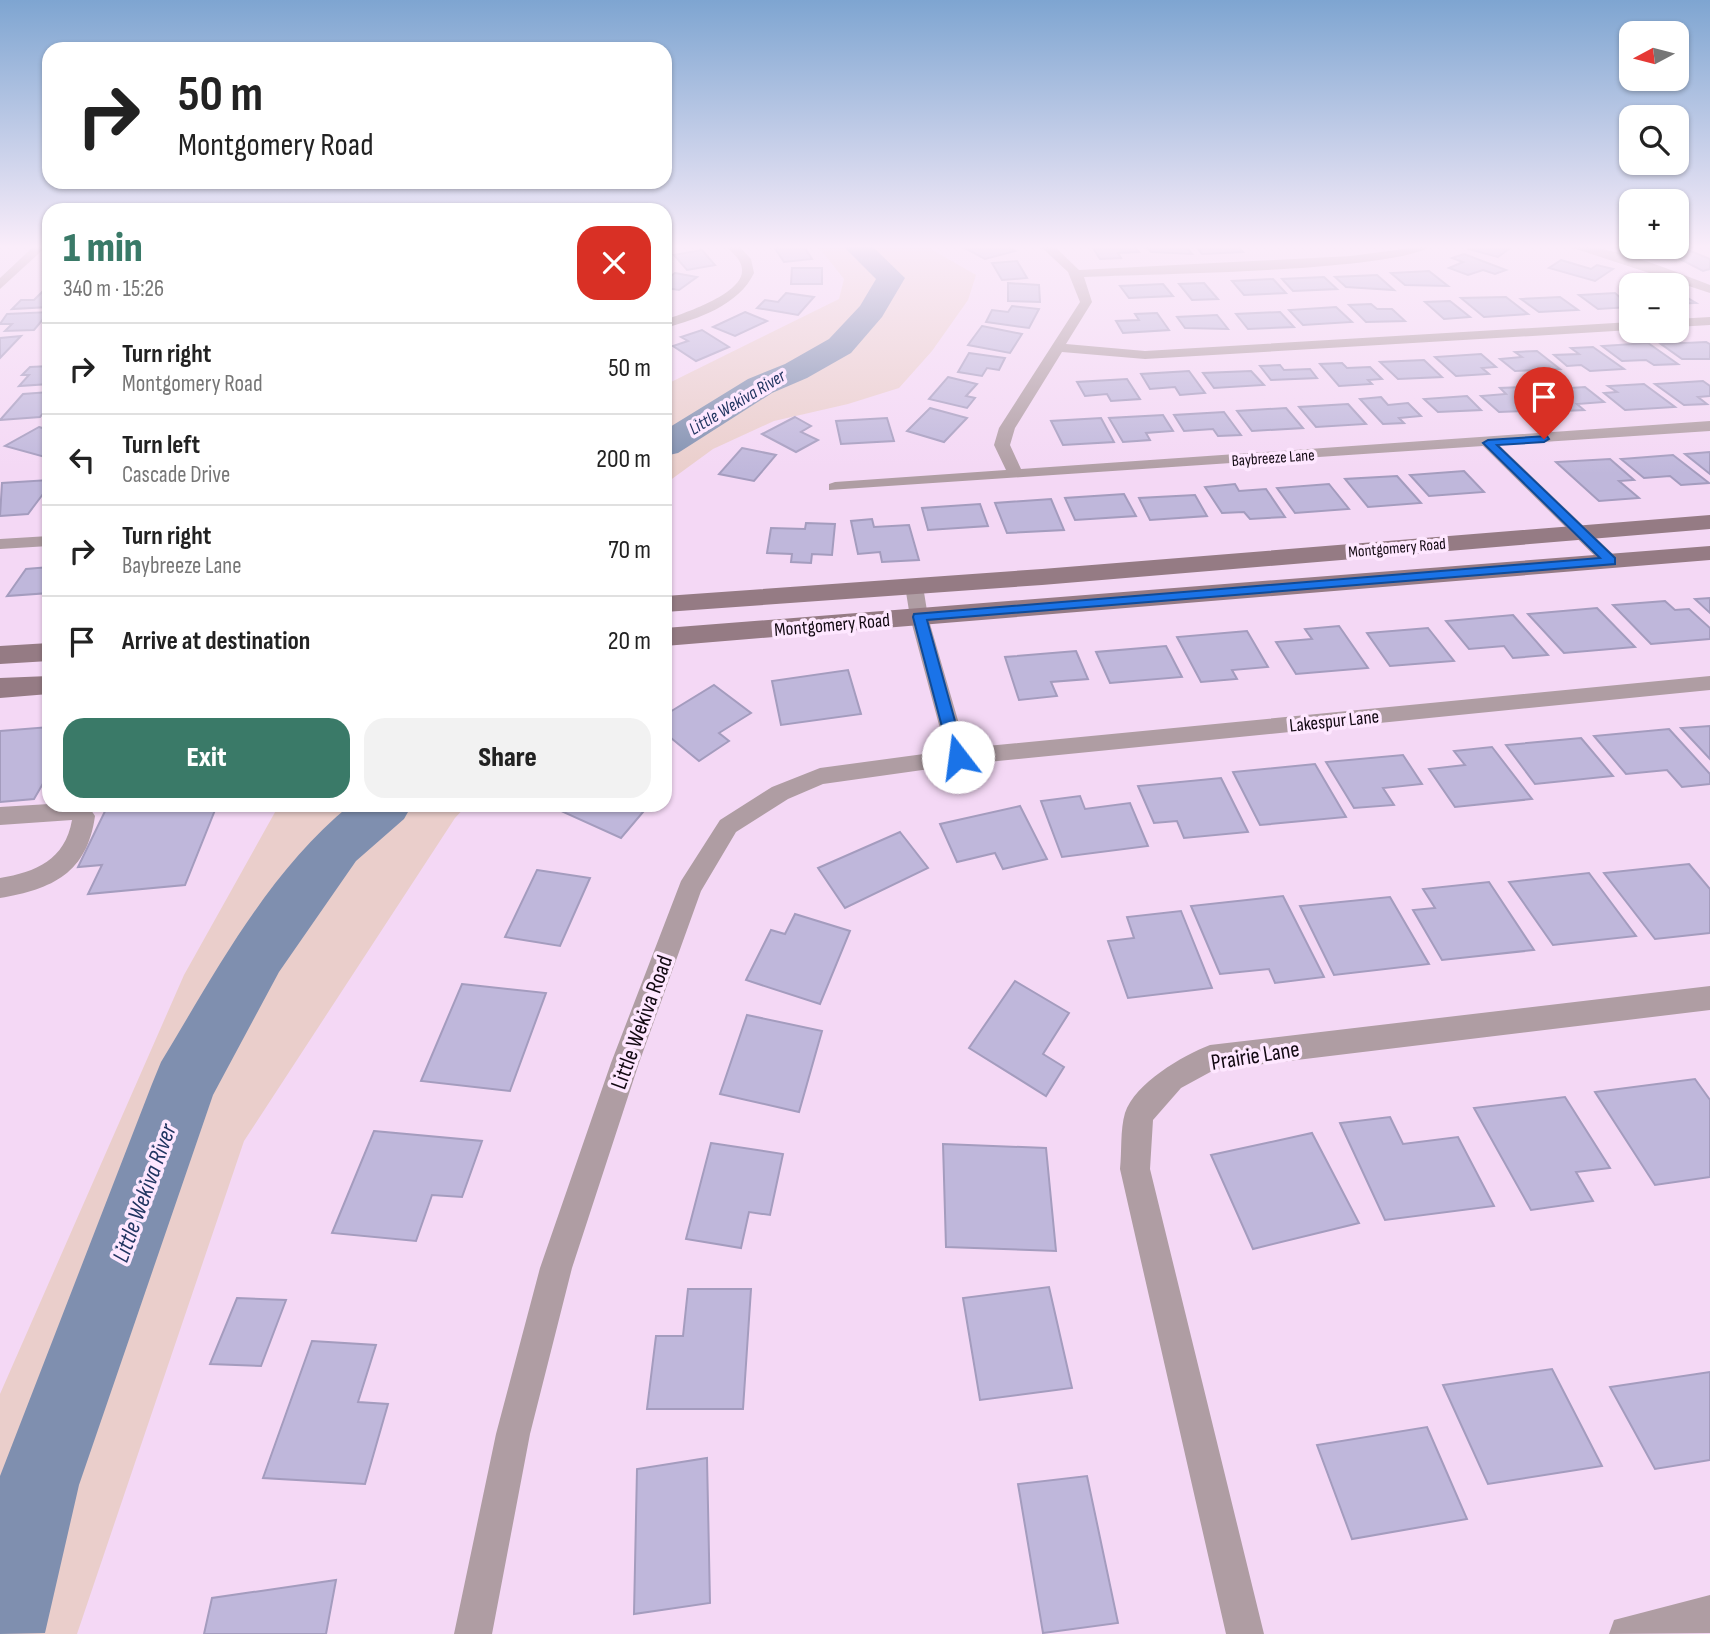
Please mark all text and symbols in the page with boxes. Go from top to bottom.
north arrow [1619,21,1689,91]
map controls [1619,21,1689,343]
text: 50 m [178,66,263,125]
icon: right [63,70,154,161]
button: search [1619,105,1689,175]
text: Montgomery Road [178,126,374,165]
button: + [1619,189,1689,259]
text: 1 min [63,223,143,274]
button: close [577,226,651,300]
button: − [1619,273,1689,343]
text: 340 m · 15:26 [63,275,164,303]
text: Turn right [122,339,211,370]
icon: right [63,350,101,388]
text: 50 m [608,353,651,384]
water label: Little Wekiva River [685,365,790,439]
pin [1514,367,1574,439]
text: Montgomery Road [122,370,263,398]
icon: arrive [1525,378,1563,416]
text: Turn left [122,430,200,461]
icon: left [63,441,101,479]
text: 200 m [596,444,651,475]
street label: Baybreeze Lane [1231,446,1315,471]
text: Cascade Drive [122,461,230,489]
text: Turn right [122,521,211,552]
icon: right [63,532,101,570]
text: 70 m [608,535,651,566]
street label: Montgomery Road [1348,535,1447,562]
text: Baybreeze Lane [122,552,241,580]
street label: Montgomery Road [773,609,891,642]
icon: arrive [63,623,101,661]
text: Arrive at destination [122,626,310,657]
text: 20 m [608,626,651,657]
street label: Lakespur Lane [1288,705,1380,738]
button: Exit [63,718,350,798]
button: Share [364,718,651,798]
position arrow [921,720,995,794]
street label: Little Wekiva Road [605,952,679,1093]
street label: Prairie Lane [1209,1035,1301,1077]
water label: Little Wekiva River [106,1119,183,1266]

